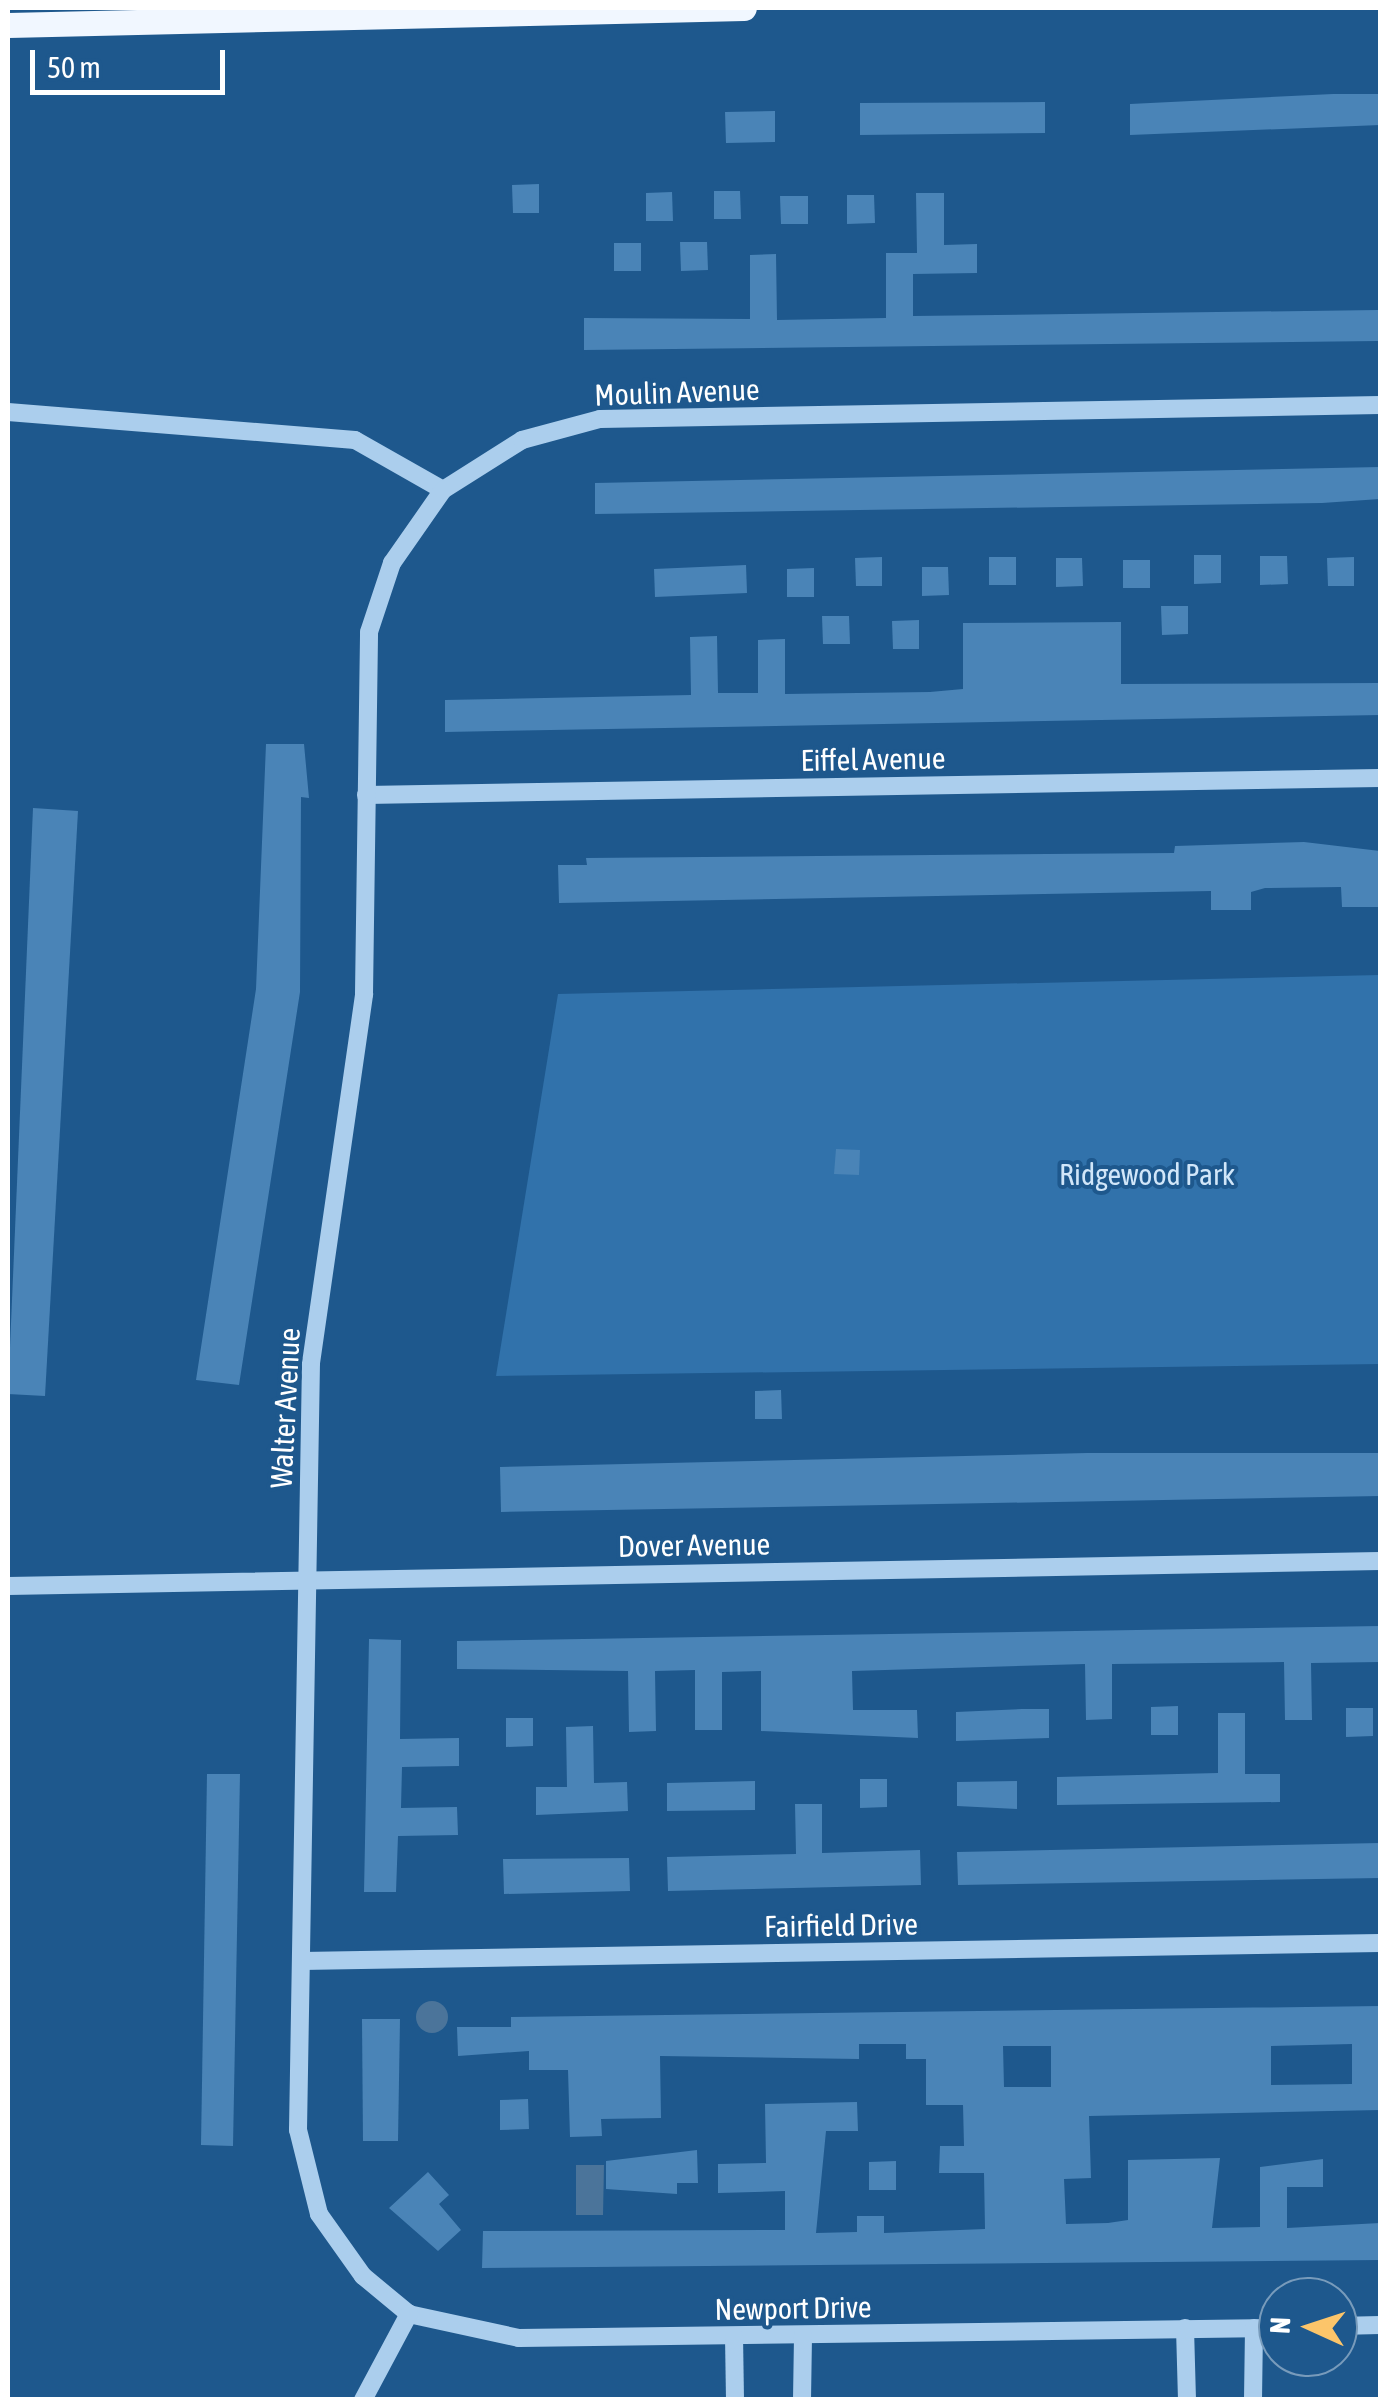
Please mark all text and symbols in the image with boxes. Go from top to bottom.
scale bar [35,30,230,92]
text: 50 m [47,50,101,84]
street label: Moulin Avenue [594,371,760,413]
street label: Eiffel Avenue [800,740,946,778]
park label: Ridgewood Park [1059,1156,1235,1192]
street label: Walter Avenue [263,1327,307,1489]
street label: Dover Avenue [618,1526,770,1564]
street label: Fairfield Drive [764,1906,918,1944]
north arrow [1258,2277,1358,2377]
street label: Newport Drive [714,2289,872,2327]
text: N [1264,2316,1296,2335]

